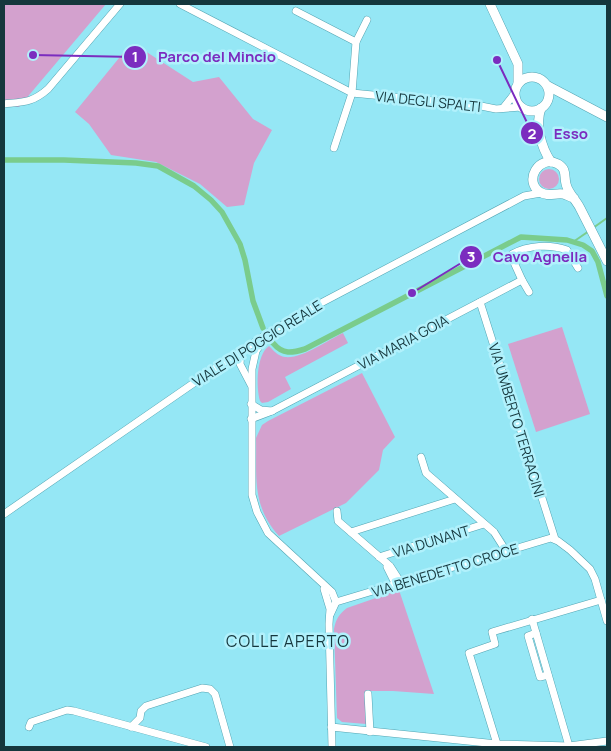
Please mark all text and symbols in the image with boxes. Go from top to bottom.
callout: Parco del Mincio [123,42,286,72]
text: 1 [132,46,138,67]
text: Parco del Mincio [158,46,276,67]
street label: VIA DEGLI SPALTI [374,86,482,116]
callout: Esso [519,118,599,148]
text: 2 [528,123,537,144]
text: Esso [554,123,588,144]
callout: Cavo Agnella [458,242,598,272]
text: 3 [467,246,475,267]
text: Cavo Agnella [493,246,587,267]
street label: VIALE DI POGGIO REALE [189,295,325,391]
street label: VIA MARIA GOIA [354,310,452,374]
street label: VIA UMBERTO TERRACINI [484,341,550,499]
street label: VIA DUNANT [390,520,472,562]
street label: VIA BENEDETTO CROCE [369,539,521,601]
district label: COLLE APERTO [226,630,350,652]

